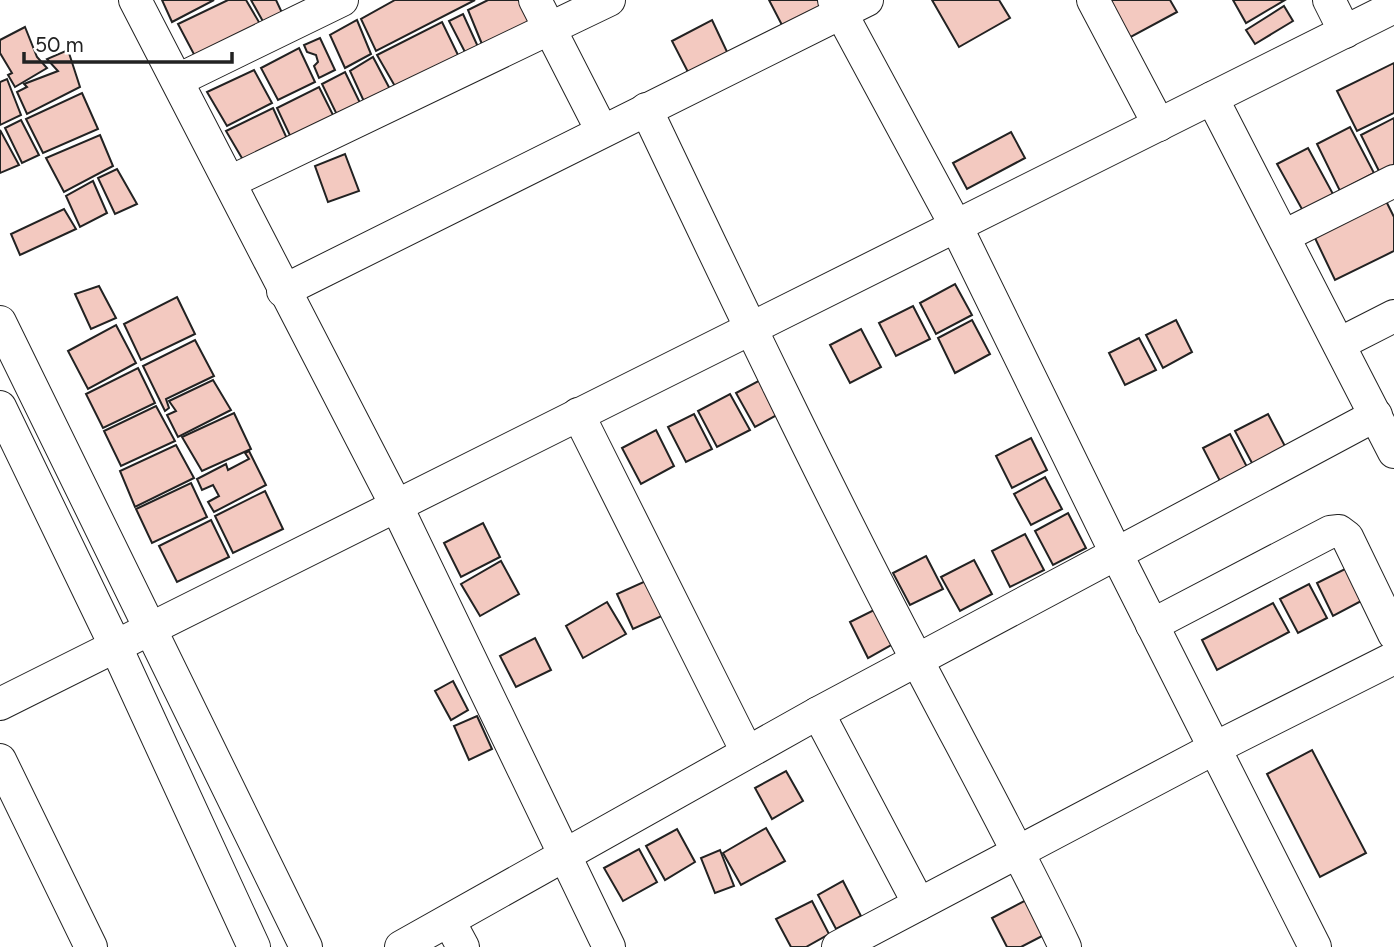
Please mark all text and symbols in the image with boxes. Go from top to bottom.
scale bar [24,21,233,65]
text: 50 m [35,32,84,57]

